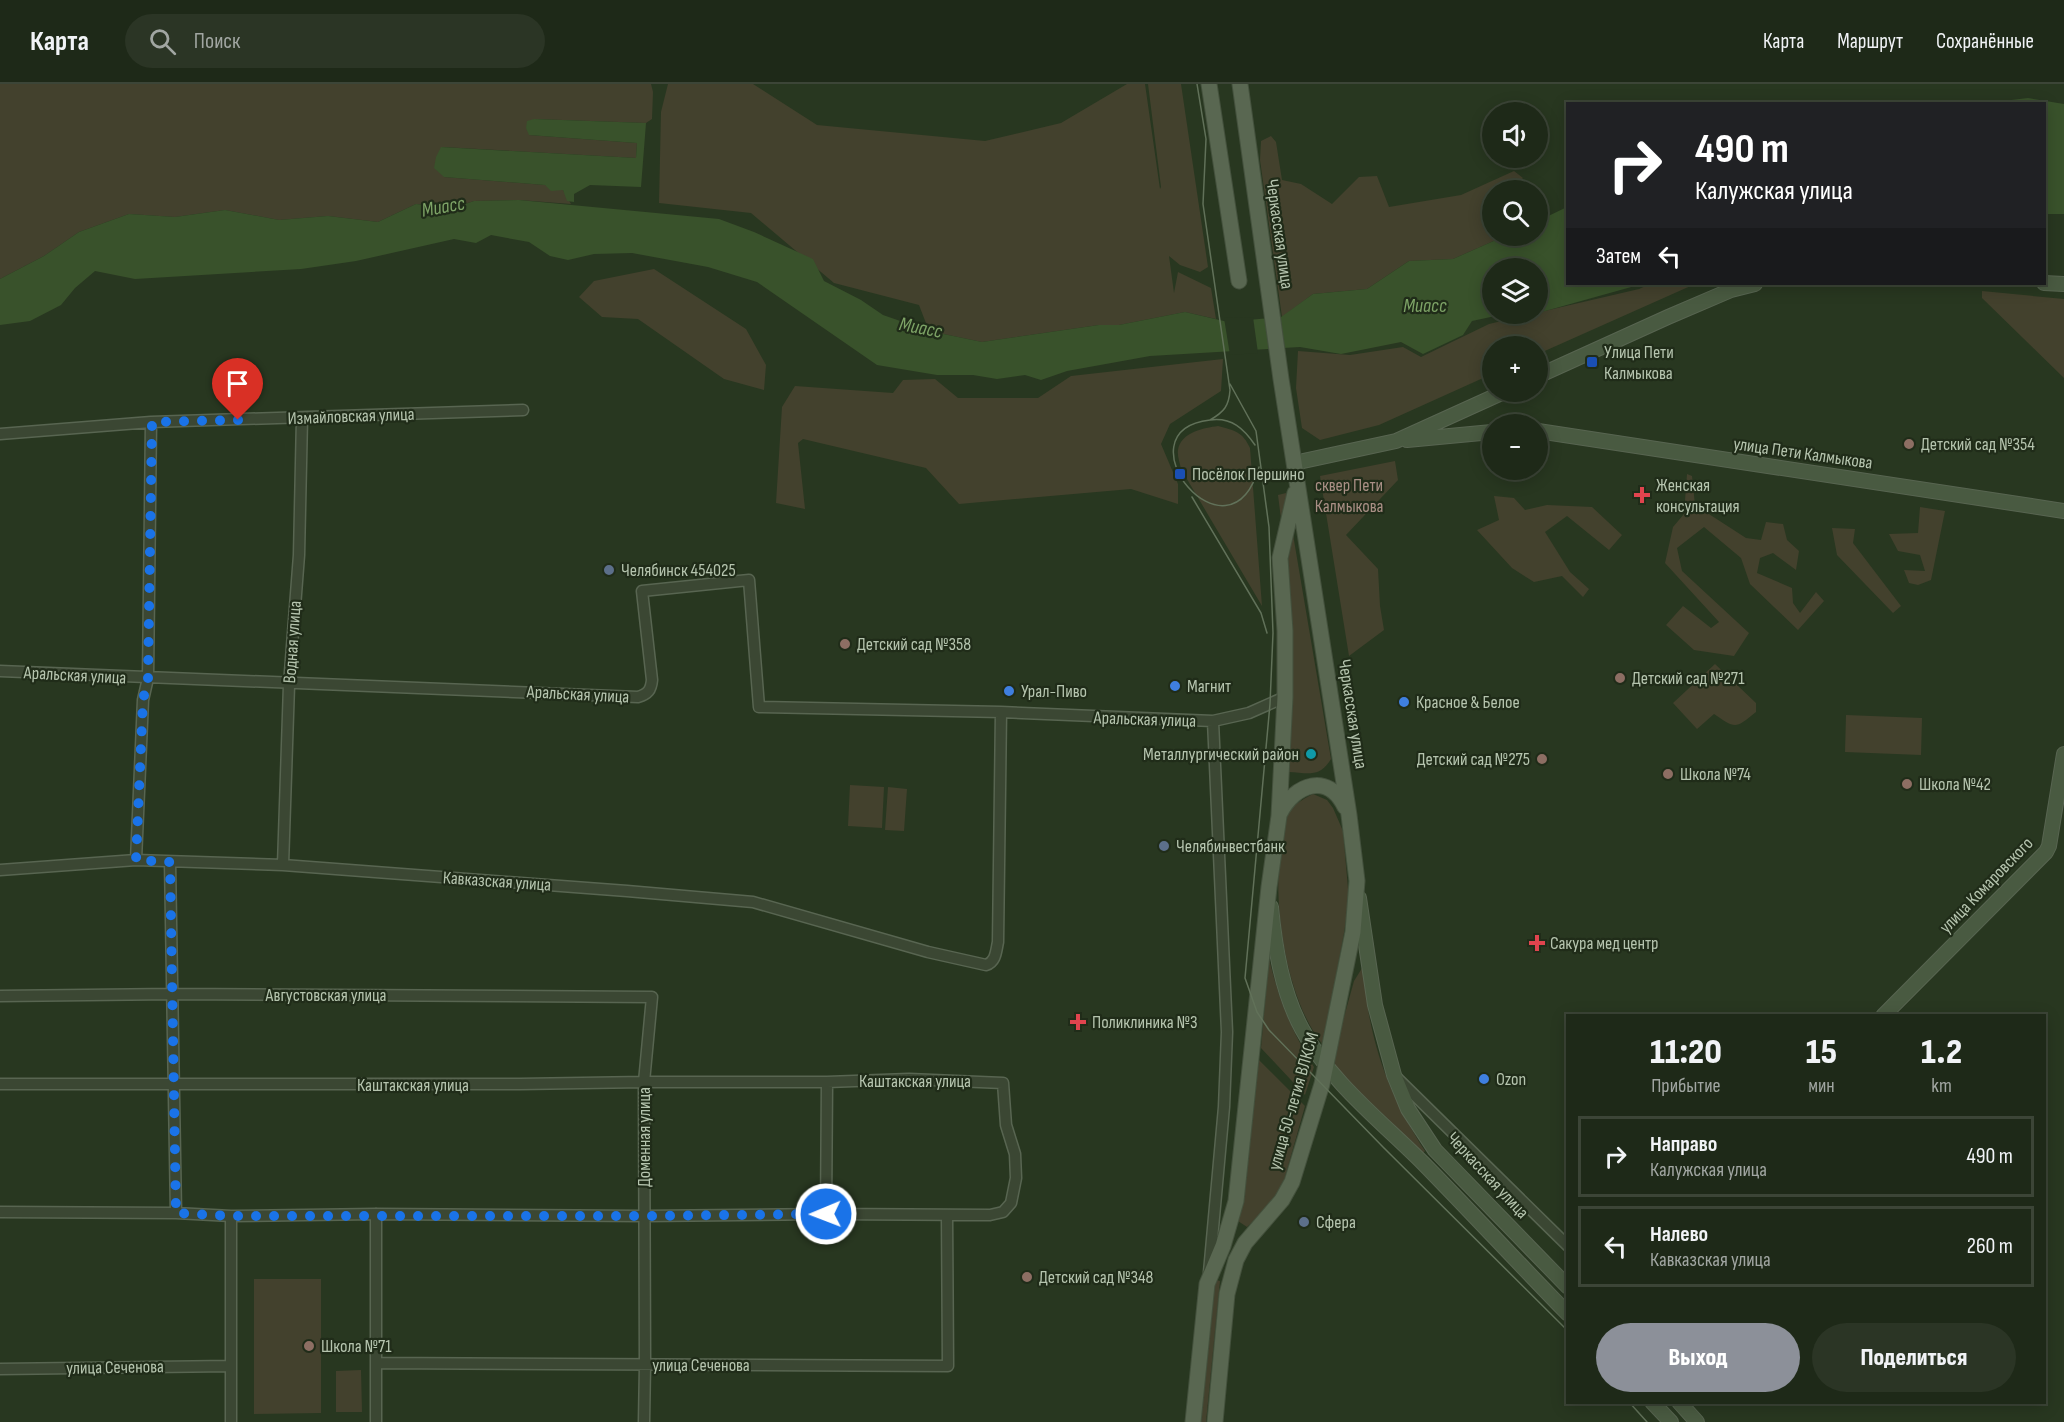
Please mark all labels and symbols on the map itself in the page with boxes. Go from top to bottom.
street label: Черкасская улица [1261,178,1298,290]
water label: Миасс [420,191,467,223]
water label: Миасс [1403,294,1447,318]
water label: Миасс [897,312,945,344]
place label: Улица Пети Калмыкова [1604,342,1674,384]
marker: Улица Пети Калмыкова [1585,355,1599,369]
pin [212,358,263,420]
street label: Измайловская улица [287,404,415,429]
street label: улица Пети Калмыкова [1732,433,1874,474]
place label: Детский сад №354 [1921,434,2035,455]
marker: Детский сад №354 [1902,437,1916,451]
place label: Посёлок Першино [1192,464,1305,485]
marker: Посёлок Першино [1173,467,1187,481]
park label: сквер Пети Калмыкова [1315,475,1383,517]
place label: Женская консультация [1656,475,1740,517]
marker: Женская консультация [1633,486,1651,504]
place label: Челябинск 454025 [621,560,736,581]
marker: Челябинск 454025 [602,563,616,577]
street label: Водная улица [279,600,306,684]
place label: Детский сад №358 [857,634,971,655]
marker: Детский сад №358 [838,637,852,651]
street label: Черкасская улица [1333,658,1372,770]
street label: Аральская улица [22,662,127,689]
place label: Детский сад №271 [1632,668,1745,689]
marker: Детский сад №271 [1613,671,1627,685]
place label: Магнит [1187,676,1231,697]
marker: Магнит [1168,679,1182,693]
street label: Аральская улица [525,681,630,708]
place label: Урал-Пиво [1021,681,1087,702]
marker: Урал-Пиво [1002,684,1016,698]
place label: Красное & Белое [1416,692,1520,713]
marker: Красное & Белое [1397,695,1411,709]
street label: Аральская улица [1092,707,1197,732]
place label: Металлургический район [1143,744,1299,765]
marker: Металлургический район [1304,747,1318,761]
place label: Детский сад №275 [1417,749,1530,770]
marker: Детский сад №275 [1535,752,1549,766]
place label: Школа №74 [1680,764,1751,785]
marker: Школа №74 [1661,767,1675,781]
place label: Школа №42 [1919,774,1991,795]
marker: Школа №42 [1900,777,1914,791]
street label: улица Комаровского [1935,833,2037,938]
place label: Челябинвестбанк [1176,836,1285,857]
marker: Челябинвестбанк [1157,839,1171,853]
street label: Кавказская улица [442,867,552,896]
place label: Сакура мед центр [1550,933,1659,954]
marker: Сакура мед центр [1528,934,1546,952]
street label: Августовская улица [265,985,387,1006]
place label: Поликлиника №3 [1092,1012,1198,1033]
marker: Поликлиника №3 [1069,1013,1087,1031]
street label: улица 50-летия ВЛКСМ [1264,1030,1323,1173]
place label: Ozon [1496,1069,1526,1090]
street label: Каштакская улица [859,1071,971,1092]
marker: Ozon [1477,1072,1491,1086]
street label: Каштакская улица [357,1075,469,1096]
street label: Доменная улица [634,1087,655,1187]
street label: Черкасская улица [1442,1128,1533,1223]
position arrow [794,1182,858,1246]
place label: Сфера [1316,1212,1356,1233]
marker: Сфера [1297,1215,1311,1229]
place label: Детский сад №348 [1039,1267,1154,1288]
marker: Детский сад №348 [1020,1270,1034,1284]
place label: Школа №71 [321,1336,392,1357]
marker: Школа №71 [302,1339,316,1353]
street label: улица Сеченова [652,1355,750,1376]
street label: улица Сеченова [66,1356,164,1379]

